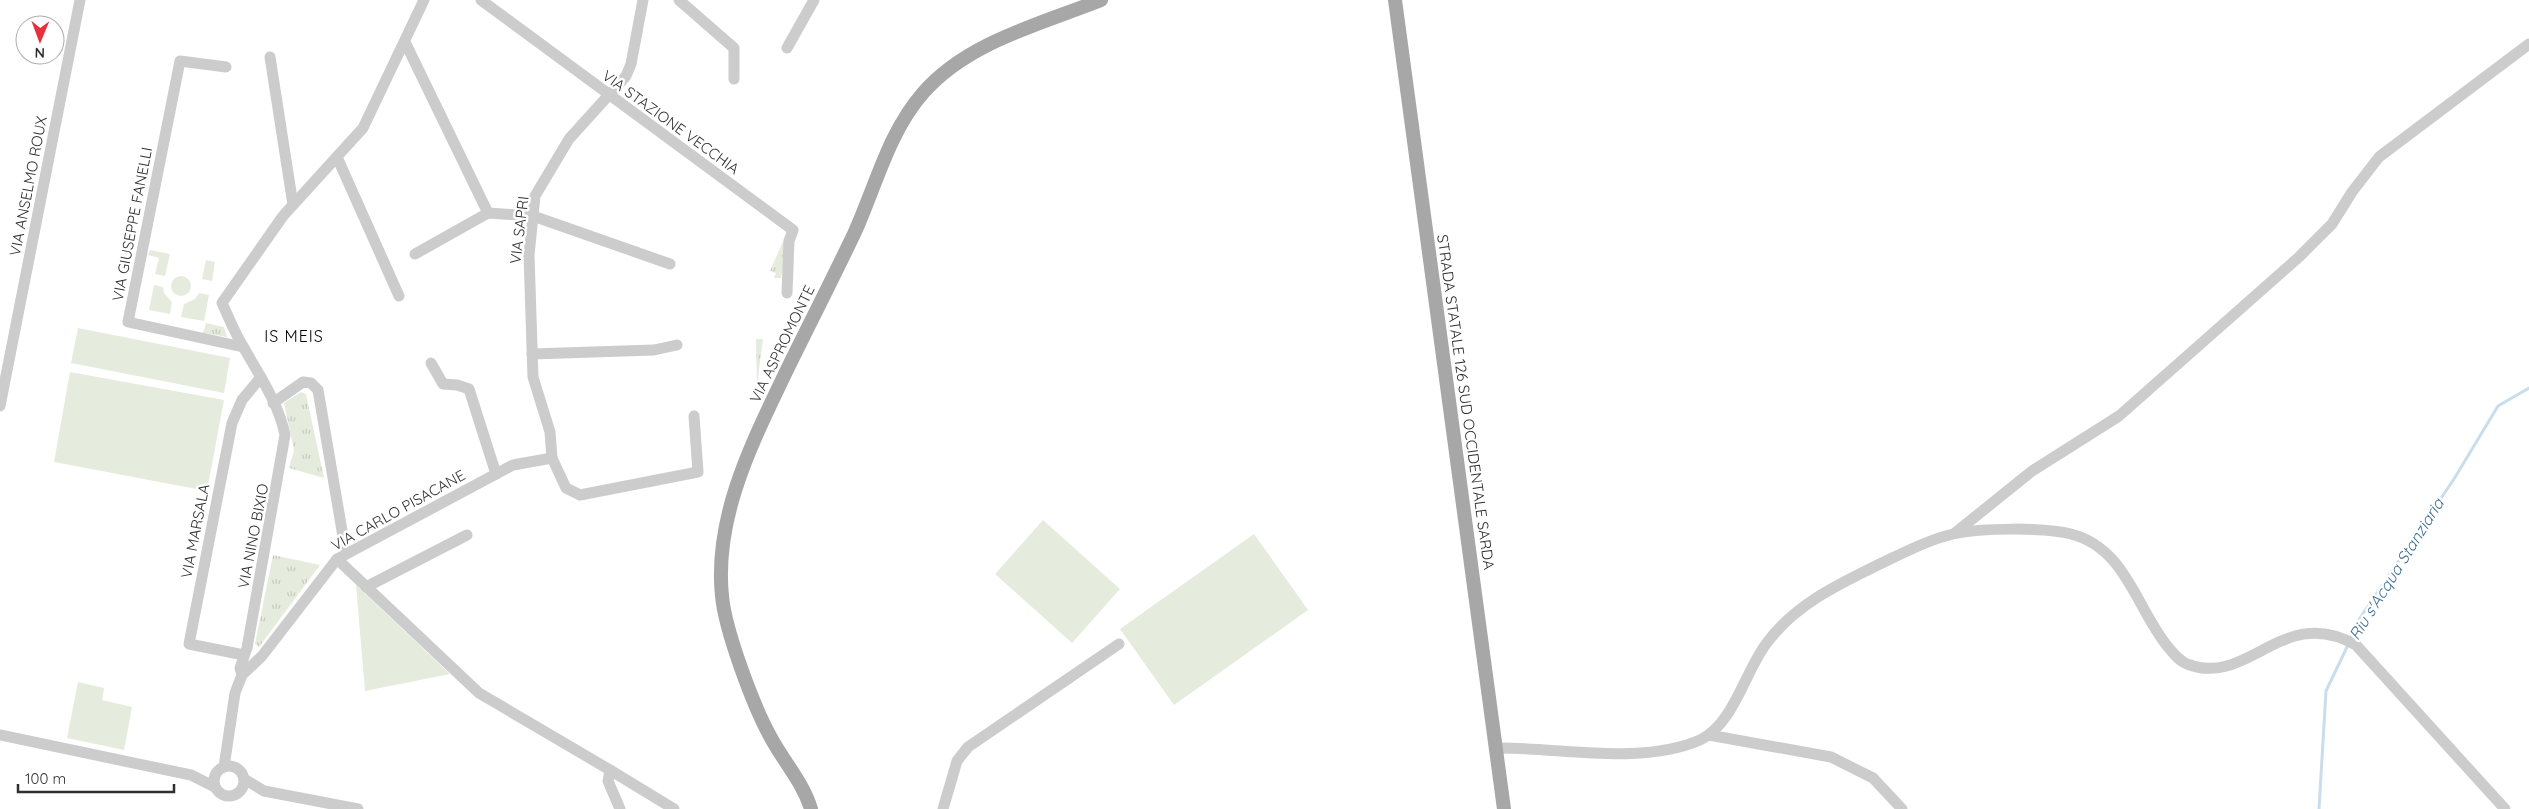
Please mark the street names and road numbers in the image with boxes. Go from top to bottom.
street label: VIA STAZIONE VECCHIA [599,66,743,178]
street label: VIA ANSELMO ROUX [5,114,51,258]
street label: VIA GIUSEPPE FANELLI [108,145,156,303]
street label: VIA SAPRI [505,195,533,265]
street label: STRADA STATALE 126 SUD OCCIDENTALE SARDA [1433,233,1499,571]
street label: VIA ASPROMONTE [745,282,819,406]
street label: VIA CARLO PISACANE [328,465,468,555]
street label: VIA MARSALA [177,482,213,580]
street label: VIA NINO BIXIO [234,482,272,590]

